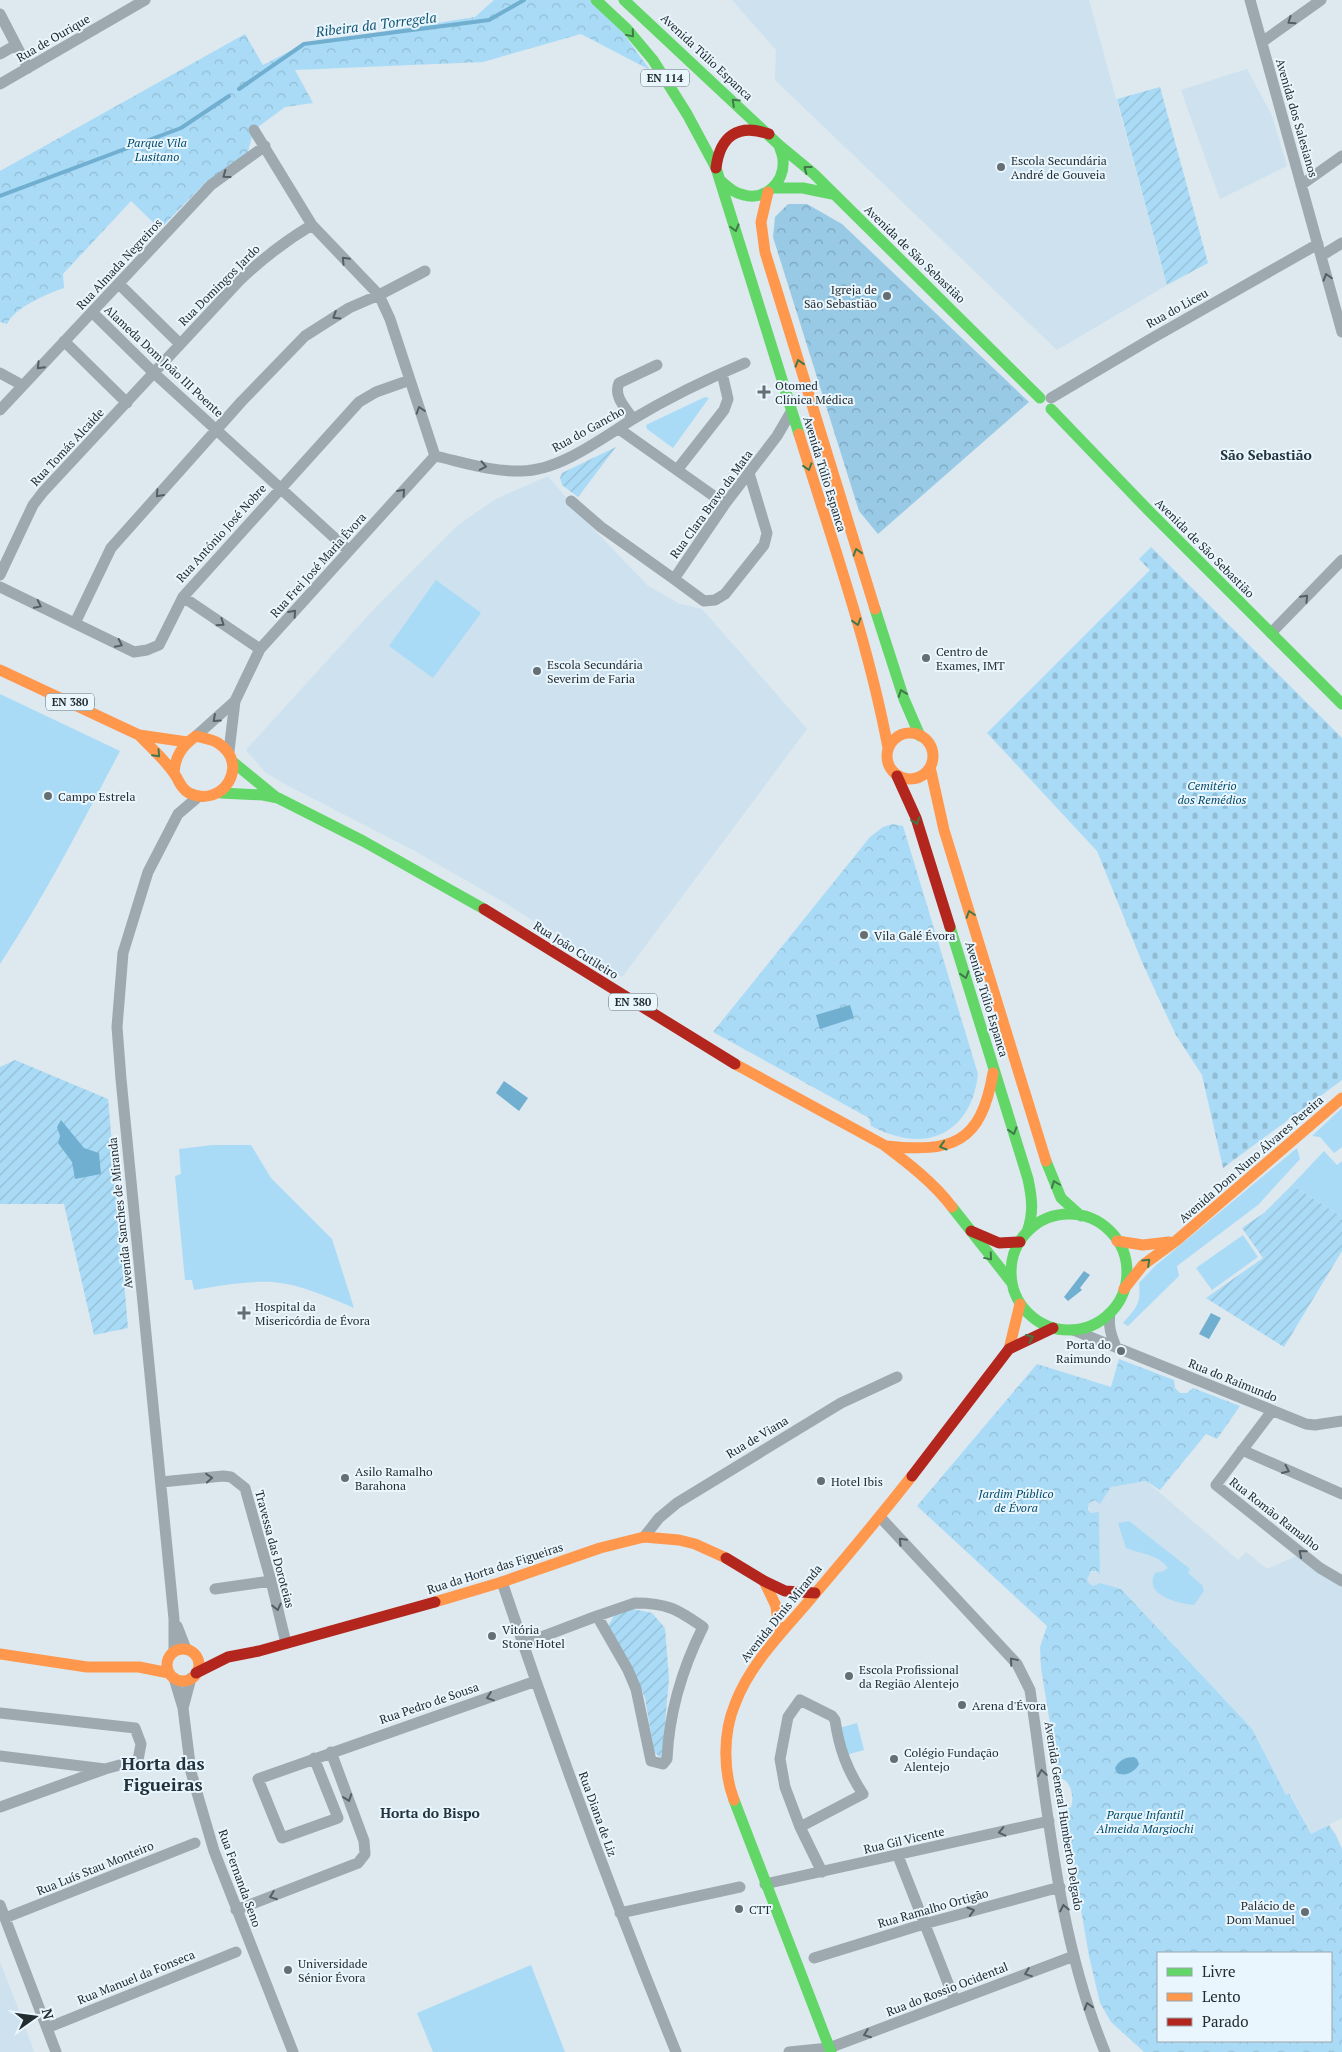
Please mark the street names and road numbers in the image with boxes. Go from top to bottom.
street label: Rua de Ourique [13,11,93,65]
street label: Avenida Túlio Espanca [658,11,756,103]
street label: Avenida dos Salesianos [1273,57,1321,179]
road number: EN 114 [641,70,689,86]
street label: Avenida de São Sebastião [861,202,969,306]
street label: Rua Almada Negreiros [73,215,165,313]
street label: Rua Domingos Jardo [175,241,263,329]
street label: Rua do Liceu [1144,285,1211,331]
street label: Alameda Dom João III Poente [101,302,227,420]
street label: Rua do Gancho [549,403,627,455]
street label: Rua Tomás Alcaide [27,405,107,489]
street label: Avenida Túlio Espanca [800,414,850,534]
street label: Rua Clara Bravo da Mata [667,447,755,561]
street label: Rua António José Nobre [173,481,269,585]
street label: Avenida de São Sebastião [1152,495,1258,601]
street label: Rua Frei José Maria Évora [267,509,369,621]
road number: EN 380 [46,694,94,710]
street label: Rua João Cutileiro [531,918,621,982]
street label: Avenida Túlio Espanca [962,939,1012,1059]
road number: EN 380 [609,994,657,1010]
street label: Avenida Dom Nuno Álvares Pereira [1176,1092,1326,1226]
street label: Avenida Sanches de Miranda [105,1137,135,1289]
street label: Rua do Raimundo [1186,1355,1280,1405]
street label: Rua de Viana [723,1413,791,1461]
street label: Rua Romão Ramalho [1227,1474,1324,1554]
street label: Travessa das Doroteias [252,1488,298,1610]
street label: Rua da Horta das Figueiras [425,1539,565,1597]
street label: Avenida Dinis Miranda [737,1561,825,1665]
street label: Rua Pedro de Sousa [377,1679,481,1727]
street label: Avenida General Humberto Delgado [1042,1720,1086,1912]
street label: Rua Diana de Liz [576,1769,620,1859]
street label: Rua Gil Vicente [862,1823,946,1857]
street label: Rua Fernanda Seno [215,1827,265,1929]
street label: Rua Luís Stau Monteiro [34,1838,156,1898]
street label: Rua Ramalho Ortigão [876,1885,990,1931]
street label: Rua Manuel da Fonseca [75,1947,197,2007]
street label: Rua do Rossio Ocidental [884,1959,1010,2019]

